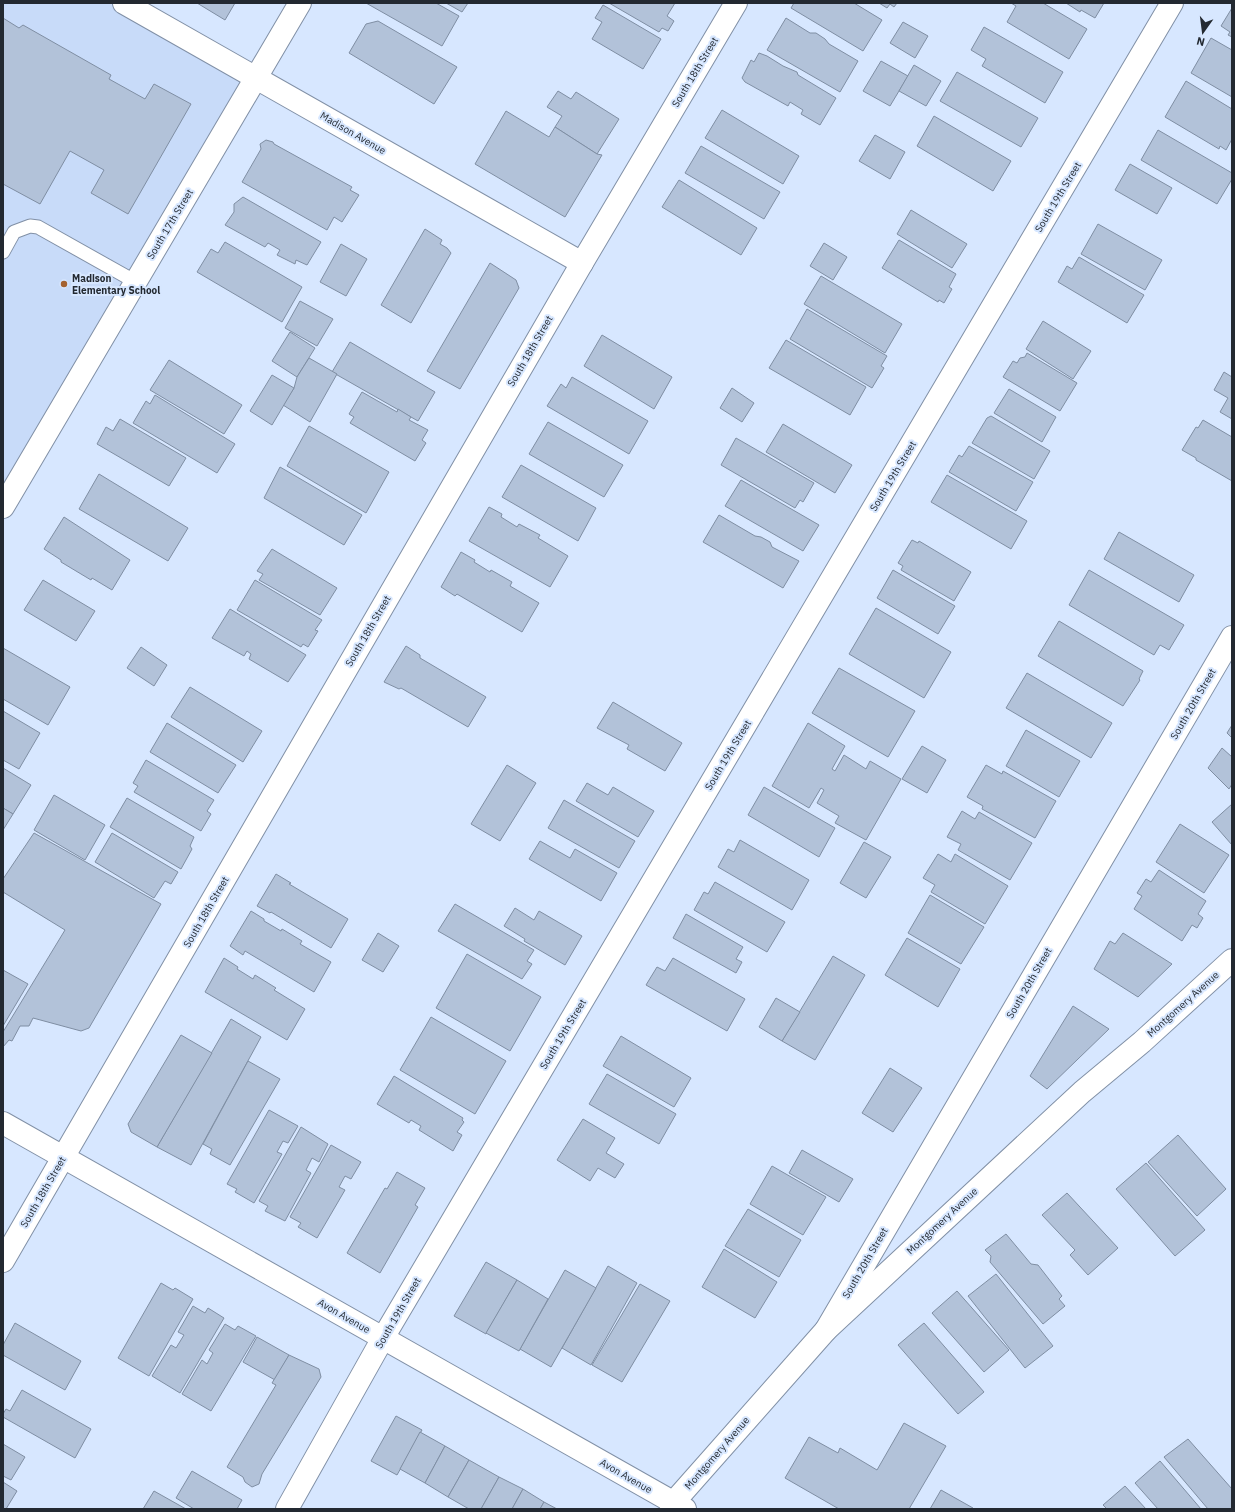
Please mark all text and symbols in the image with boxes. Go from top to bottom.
north arrow [1183,12,1223,52]
street label: South 18th Street [669,34,721,109]
text: N [1195,34,1206,49]
street label: Madison Avenue [318,109,389,157]
street label: South 19th Street [1032,159,1084,234]
street label: South 17th Street [144,186,196,261]
place label: Madison Elementary School [72,272,160,297]
marker: Madison Elementary School [59,279,69,289]
street label: South 18th Street [504,313,556,389]
street label: South 19th Street [867,438,919,513]
street label: South 18th Street [342,593,394,669]
street label: South 20th Street [1167,666,1219,742]
street label: South 19th Street [702,717,754,792]
street label: South 18th Street [180,874,232,950]
street label: South 20th Street [1003,945,1055,1021]
street label: Montgomery Avenue [1144,968,1222,1040]
street label: South 19th Street [537,996,589,1071]
street label: South 18th Street [17,1154,69,1230]
street label: Montgomery Avenue [904,1184,981,1257]
street label: South 20th Street [839,1225,891,1301]
street label: South 19th Street [372,1275,424,1351]
street label: Avon Avenue [316,1296,373,1336]
street label: Montgomery Avenue [682,1414,753,1492]
street label: Avon Avenue [598,1456,655,1496]

